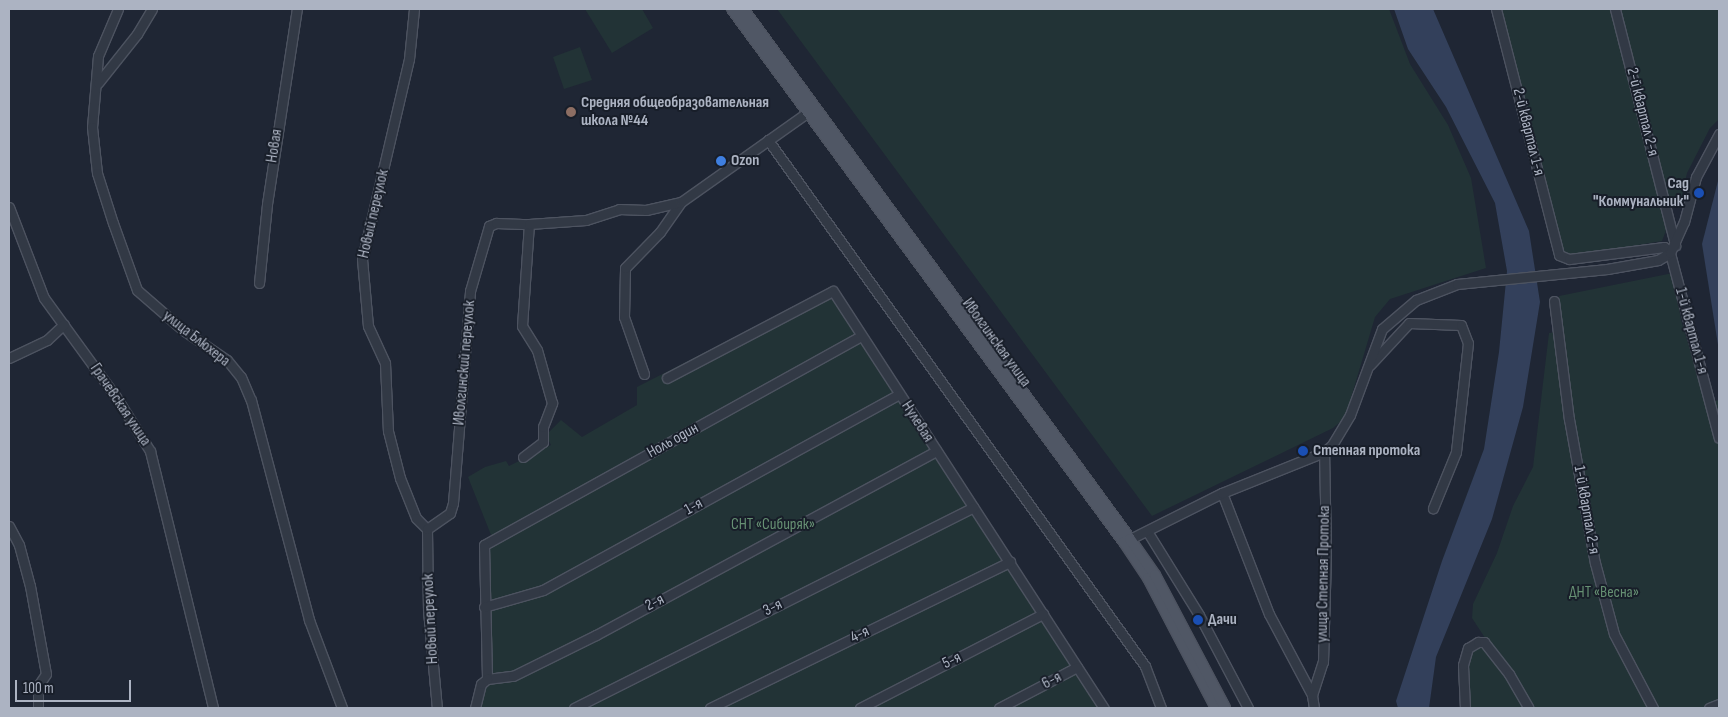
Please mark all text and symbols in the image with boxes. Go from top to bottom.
street label: 2-й квартал 2-я [1622,66,1662,158]
street label: 2-й квартал 1-я [1508,86,1548,178]
place label: Средняя общеобразовательная школа №44 [581,93,769,131]
marker: Средняя общеобразовательная школа №44 [565,106,577,118]
street label: Новая [263,128,287,164]
place label: Ozon [731,151,759,171]
marker: Ozon [715,155,727,167]
street label: Новый переулок [354,168,394,260]
place label: Сад "Коммунальник" [1593,174,1689,212]
marker: Сад "Коммунальник" [1693,187,1705,199]
street label: 1-й квартал 1-я [1670,286,1712,376]
street label: Иволгинская улица [957,295,1035,391]
street label: Иволгинский переулок [450,300,480,426]
street label: улица Блюхера [159,307,233,371]
street label: Грачевская улица [85,360,155,450]
street label: Нулевая [897,398,937,446]
street label: Ноль один [644,419,702,463]
place label: Степная протока [1313,441,1420,461]
marker: Степная протока [1297,445,1309,457]
street label: 1-й квартал 2-я [1569,464,1603,556]
street label: 1-я [682,494,706,520]
street label: улица Степная Протока [1313,505,1335,643]
park label: СНТ «Сибиряк» [731,515,815,535]
street label: Новый переулок [419,573,443,665]
park label: ДНТ «Весна» [1569,583,1639,603]
street label: 2-я [642,590,668,616]
street label: 3-я [760,595,786,621]
place label: Дачи [1208,610,1237,630]
marker: Дачи [1192,614,1204,626]
street label: 4-я [847,622,873,648]
street label: 5-я [939,648,965,674]
street label: 6-я [1039,668,1065,694]
scale bar [18,670,134,702]
text: 100 m [23,679,54,698]

